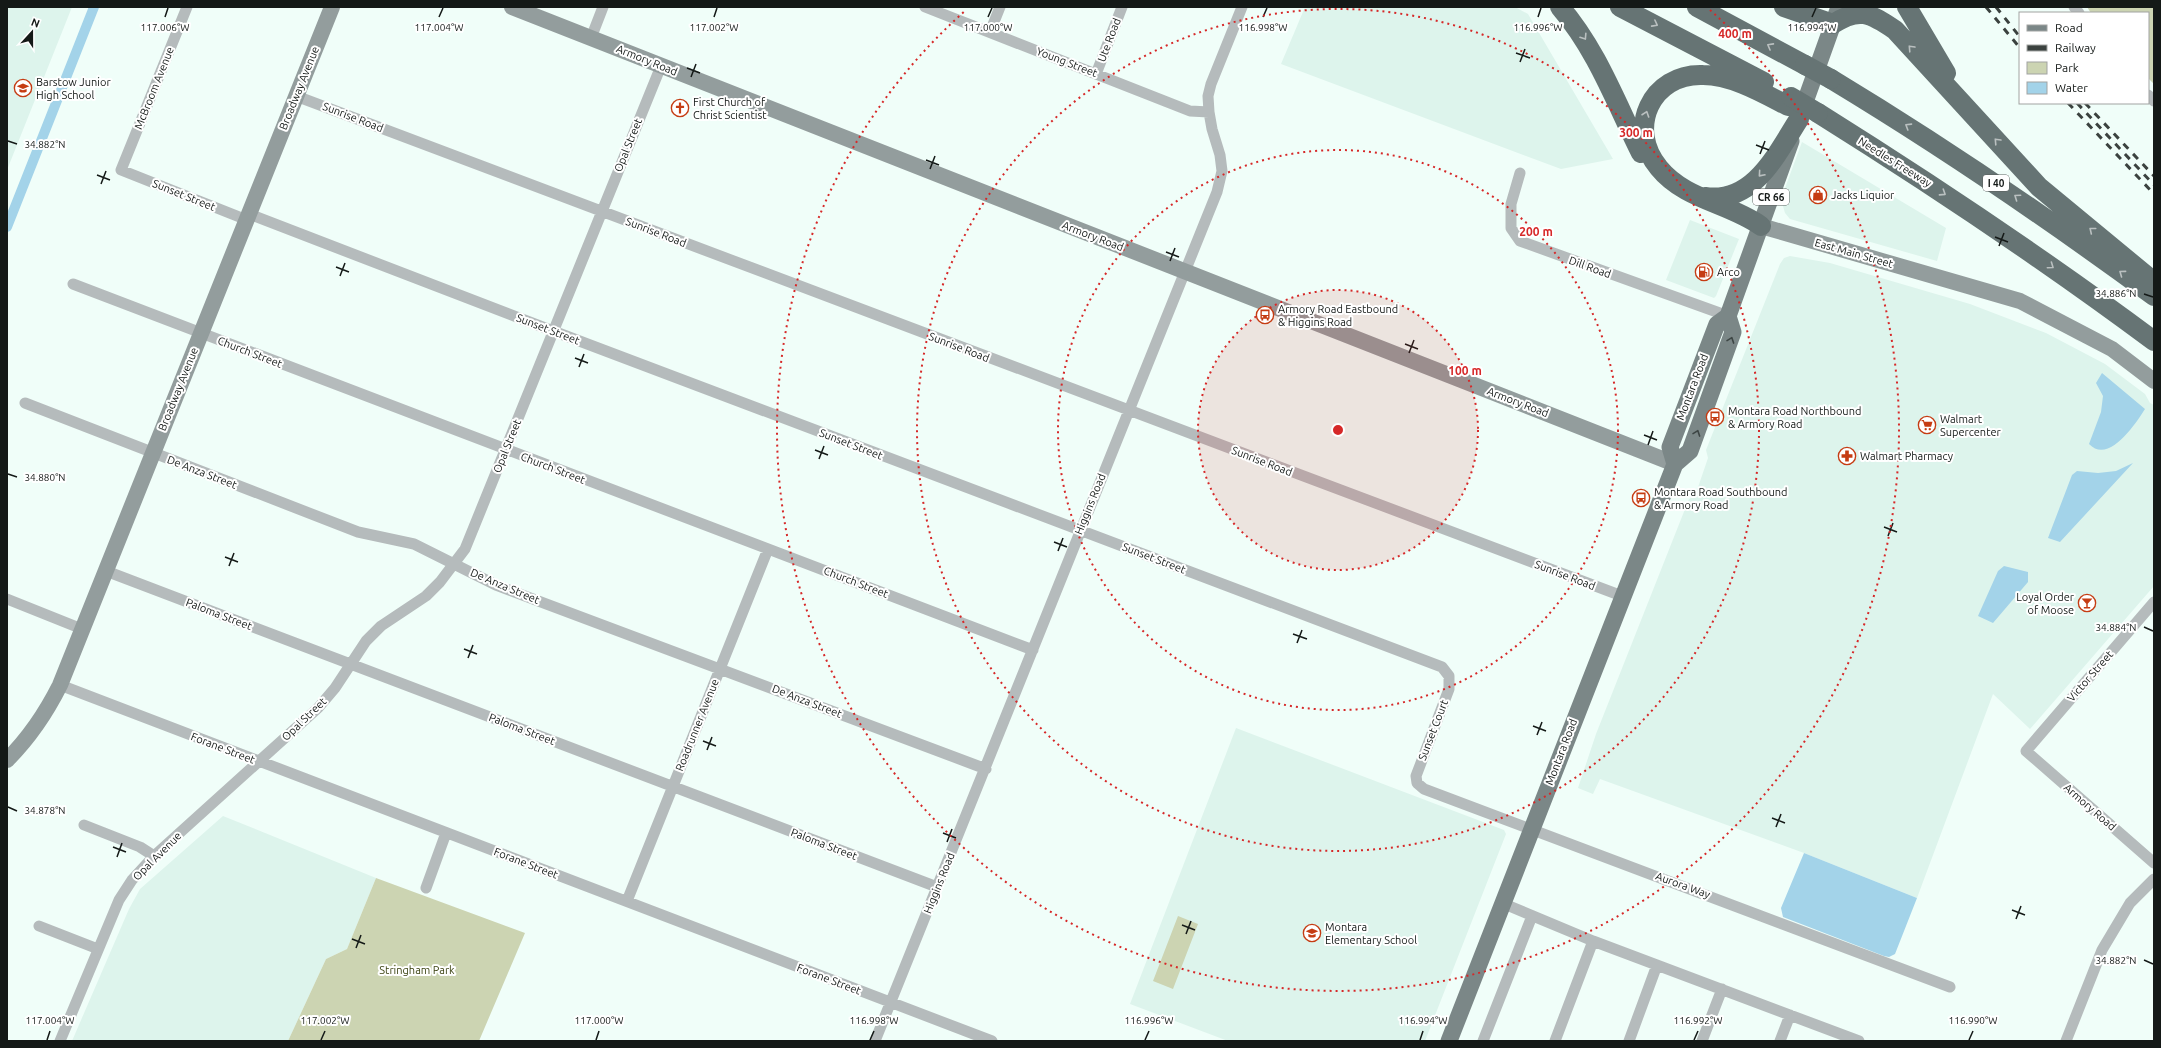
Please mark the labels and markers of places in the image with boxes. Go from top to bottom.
place label: Barstow Junior High School [36,76,111,101]
school or university icon: Barstow Junior High School [13,78,33,98]
place label: First Church of Christ Scientist [693,96,767,121]
church icon: First Church of Christ Scientist [670,98,690,118]
shop icon: Jacks Liquior [1808,185,1828,205]
place label: Jacks Liquior [1831,189,1895,201]
fuel station icon: Arco [1694,262,1714,282]
place label: Arco [1717,266,1740,278]
place label: Armory Road Eastbound & Higgins Road [1278,303,1398,328]
bus stop icon: Armory Road Eastbound & Higgins Road [1255,305,1275,325]
place label: Montara Road Northbound & Armory Road [1728,405,1861,430]
bus stop icon: Montara Road Northbound & Armory Road [1705,407,1725,427]
place label: Walmart Supercenter [1940,413,2002,438]
supermarket icon: Walmart Supercenter [1917,415,1937,435]
centre of rings [1331,423,1345,437]
pharmacy icon: Walmart Pharmacy [1837,446,1857,466]
place label: Walmart Pharmacy [1860,450,1954,462]
place label: Montara Road Southbound & Armory Road [1654,486,1787,511]
bus stop icon: Montara Road Southbound & Armory Road [1631,488,1651,508]
place label: Loyal Order of Moose [2016,591,2075,616]
bar icon: Loyal Order of Moose [2077,593,2097,613]
place label: Montara Elementary School [1325,921,1417,946]
school or university icon: Montara Elementary School [1302,923,1322,943]

